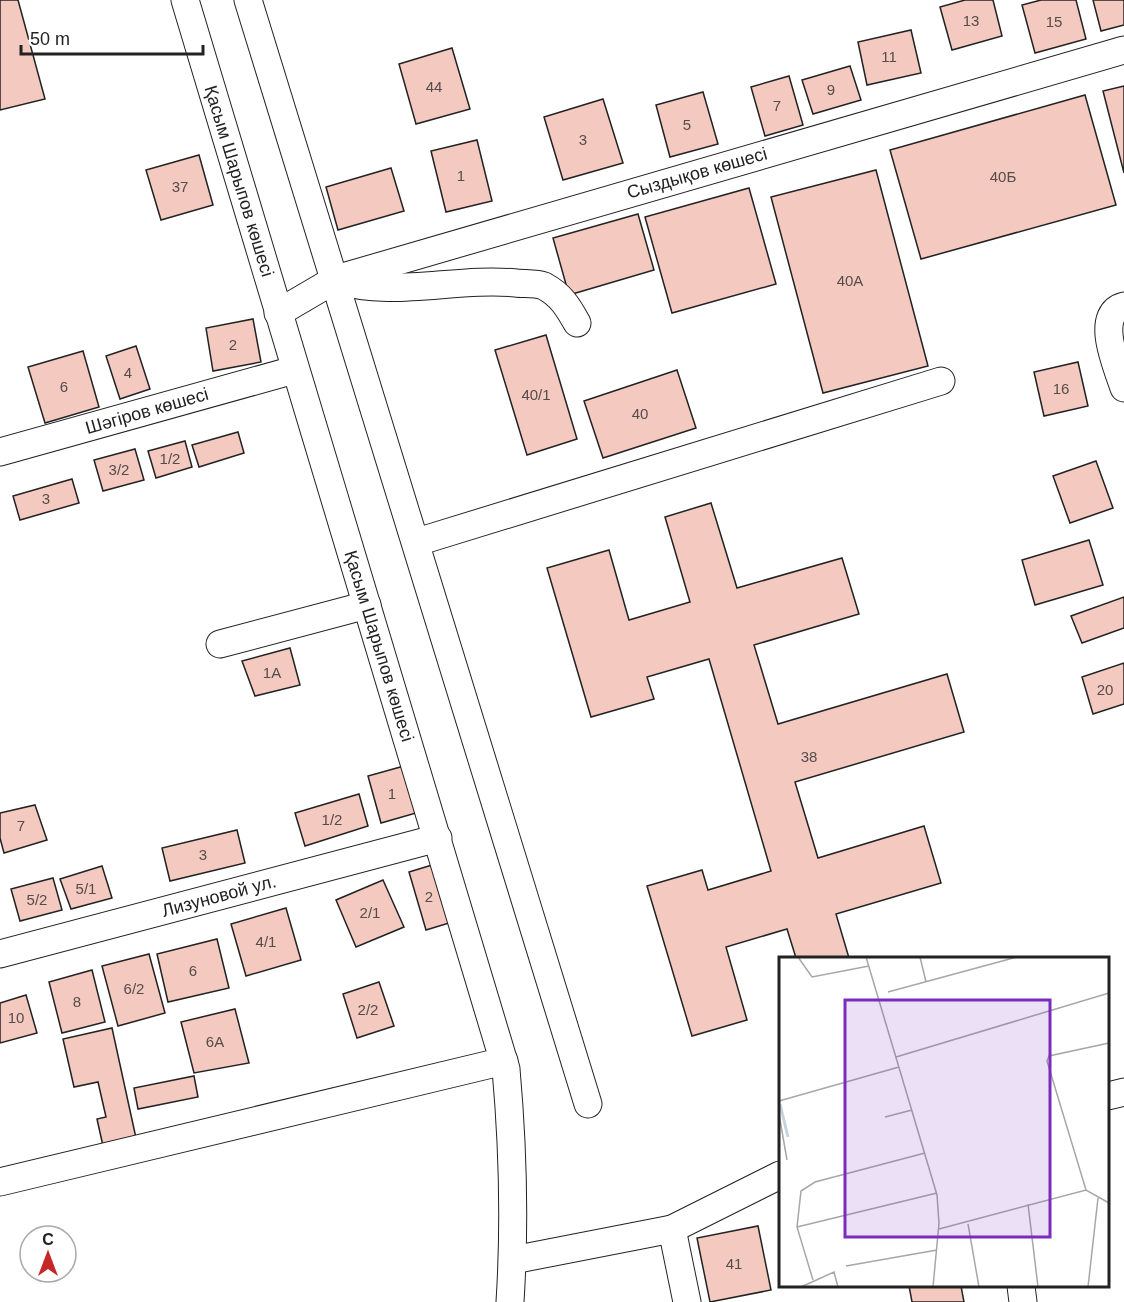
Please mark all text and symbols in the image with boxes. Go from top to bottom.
house number: 13 [963,12,979,29]
house number: 15 [1046,13,1062,30]
scale bar [21,18,202,56]
text: 50 m [30,29,70,49]
house number: 11 [881,48,897,65]
house number: 44 [426,78,442,95]
house number: 9 [827,81,835,98]
street label: Қасым Шарыпов көшесі [200,83,278,279]
house number: 7 [773,97,781,114]
house number: 5 [683,116,691,133]
house number: 3 [579,131,587,148]
street label: Сыздықов көшесі [625,143,769,203]
house number: 1 [457,167,465,184]
house number: 40Б [990,168,1016,185]
house number: 37 [172,178,188,195]
house number: 40А [837,272,863,289]
house number: 2 [229,336,237,353]
house number: 4 [124,364,132,381]
house number: 6 [60,378,68,395]
house number: 16 [1053,380,1069,397]
street label: Шәгіров көшесі [83,384,211,438]
house number: 40/1 [521,386,551,403]
house number: 40 [632,405,648,422]
house number: 1/2 [160,450,180,467]
house number: 3/2 [109,461,129,478]
house number: 3 [42,490,50,507]
street label: Қасым Шарыпов көшесі [340,548,418,744]
house number: 1А [263,664,281,681]
house number: 20 [1097,681,1113,698]
house number: 38 [801,748,817,765]
house number: 1 [388,785,396,802]
house number: 1/2 [322,811,342,828]
house number: 7 [17,817,25,834]
house number: 3 [199,846,207,863]
street label: Лизуновой ул. [160,871,278,921]
house number: 5/1 [76,880,96,897]
house number: 2 [425,888,433,905]
house number: 5/2 [27,891,47,908]
house number: 2/1 [360,904,380,921]
house number: 4/1 [256,933,276,950]
inset map [779,957,1109,1287]
house number: 6 [189,962,197,979]
house number: 6/2 [124,980,144,997]
house number: 8 [73,993,81,1010]
house number: 2/2 [358,1001,378,1018]
house number: 10 [8,1009,24,1026]
house number: 6А [206,1033,224,1050]
north arrow [18,1224,78,1284]
text: С [42,1231,54,1248]
house number: 41 [726,1255,742,1272]

